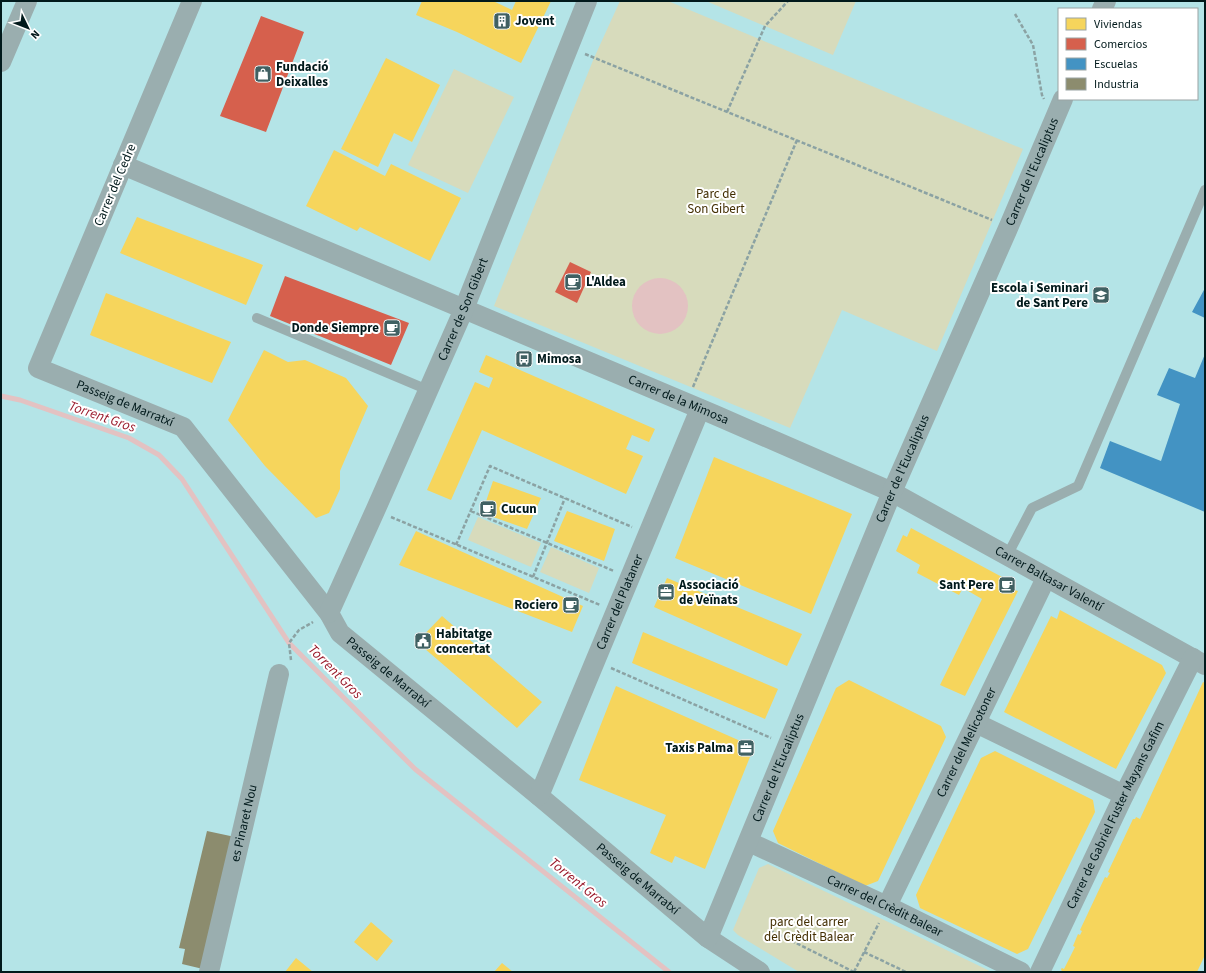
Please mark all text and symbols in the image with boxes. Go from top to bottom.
north arrow [8,8,48,48]
legend [1058,8,1198,100]
building icon: Jovent [492,11,512,31]
place label: Jovent [515,12,555,30]
text: Viviendas [1094,16,1142,33]
text: N [27,27,43,42]
text: Comercios [1094,36,1147,53]
text: Escuelas [1094,56,1137,73]
place label: Fundació Deixalles [276,58,329,91]
shop icon: Fundació Deixalles [253,64,273,84]
text: Industria [1094,76,1139,93]
street label: Carrer de l'Eucaliptus [1001,114,1063,229]
street label: Carrer del Cedre [90,141,140,229]
park label: Parc de Son Gibert [687,185,745,218]
street label: Carrer de Son Gibert [433,254,493,364]
cafe icon: L'Aldea [563,272,583,292]
place label: L'Aldea [586,273,626,291]
place label: Escola i Seminari de Sant Pere [991,279,1088,312]
school or university icon: Escola i Seminari de Sant Pere [1091,285,1111,305]
cafe icon: Donde Siempre [382,318,402,338]
place label: Donde Siempre [291,319,379,337]
bus stop icon: Mimosa [514,349,534,369]
place label: Mimosa [537,350,582,368]
street label: Carrer de la Mimosa [625,370,732,429]
street label: Passeig de Marratxí [74,376,177,432]
water label: Torrent Gros [66,396,139,438]
street label: Carrer de l'Eucaliptus [871,411,934,526]
cafe icon: Cucun [478,499,498,519]
place label: Cucun [501,500,537,518]
street label: Carrer Baltasar Valentí [992,542,1107,616]
street label: Carrer del Plataner [592,551,648,653]
cafe icon: Sant Pere [997,575,1017,595]
place label: Associació de Veïnats [678,576,739,609]
place label: Sant Pere [939,576,994,594]
office icon: Associació de Veïnats [656,582,676,602]
cafe icon: Rociero [561,595,581,615]
place label: Rociero [514,596,558,614]
place label: Habitatge concertat [436,625,493,658]
public building icon: Habitatge concertat [413,631,433,651]
street label: Passeig de Marratxí [342,633,435,713]
water label: Torrent Gros [303,640,367,704]
street label: Carrer del Melicotoner [932,684,1001,800]
street label: Carrer de l'Eucaliptus [748,710,809,825]
street label: Carrer de Gabriel Fuster Mayans Gafim [1062,718,1169,912]
office icon: Taxis Palma [736,738,756,758]
place label: Taxis Palma [665,739,733,757]
street label: es Pinaret Nou [226,783,262,864]
street label: Passeig de Marratxí [592,839,684,920]
water label: Torrent Gros [545,853,612,913]
street label: Carrer del Crèdit Balear [824,870,946,941]
park label: parc del carrer del Crèdit Balear [764,913,855,946]

